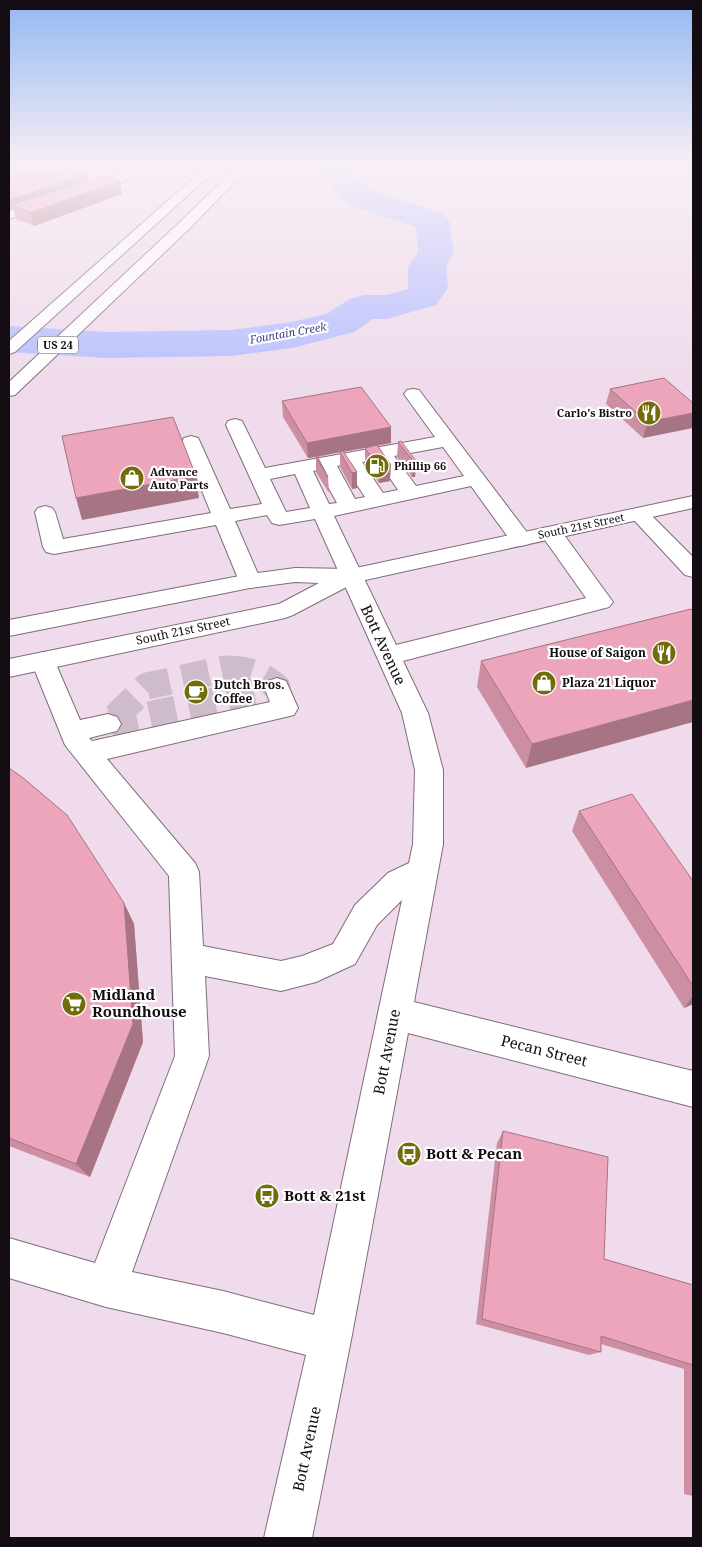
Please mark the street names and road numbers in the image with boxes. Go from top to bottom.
road number: US 24 [38,336,78,354]
street label: South 21st Street [536,509,625,542]
street label: Bott Avenue [357,601,411,688]
street label: South 21st Street [134,612,231,649]
street label: Bott Avenue [368,1007,404,1096]
street label: Pecan Street [499,1030,590,1070]
street label: Bott Avenue [287,1404,325,1493]

